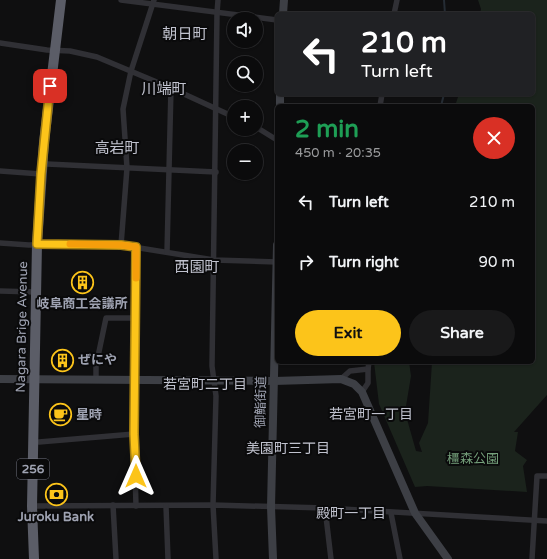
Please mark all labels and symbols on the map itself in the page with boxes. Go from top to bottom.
district label: 朝日町 [162,25,208,43]
pin [33,69,67,103]
district label: 川端町 [141,80,187,98]
district label: 高岩町 [94,139,140,157]
district label: 西園町 [174,258,220,276]
street label: Nagara Brige Avenue [13,261,31,393]
building icon: 岐阜商工会議所 [69,269,95,295]
place label: 岐阜商工会議所 [36,296,128,312]
building icon: ぜにや [49,347,75,373]
place label: ぜにや [78,352,117,368]
district label: 若宮町二丁目 [163,376,247,393]
street label: 御鮨街道 [253,376,269,428]
cafe icon: 星時 [47,402,73,428]
district label: 若宮町一丁目 [329,406,413,423]
place label: 星時 [76,407,102,423]
district label: 美園町三丁目 [246,440,330,457]
park label: 橿森公園 [447,451,499,467]
position arrow [115,455,157,497]
road number: 256 [17,459,49,479]
bank icon: Juroku Bank [43,482,69,508]
district label: 殿町一丁目 [316,505,386,522]
place label: Juroku Bank [17,509,94,525]

